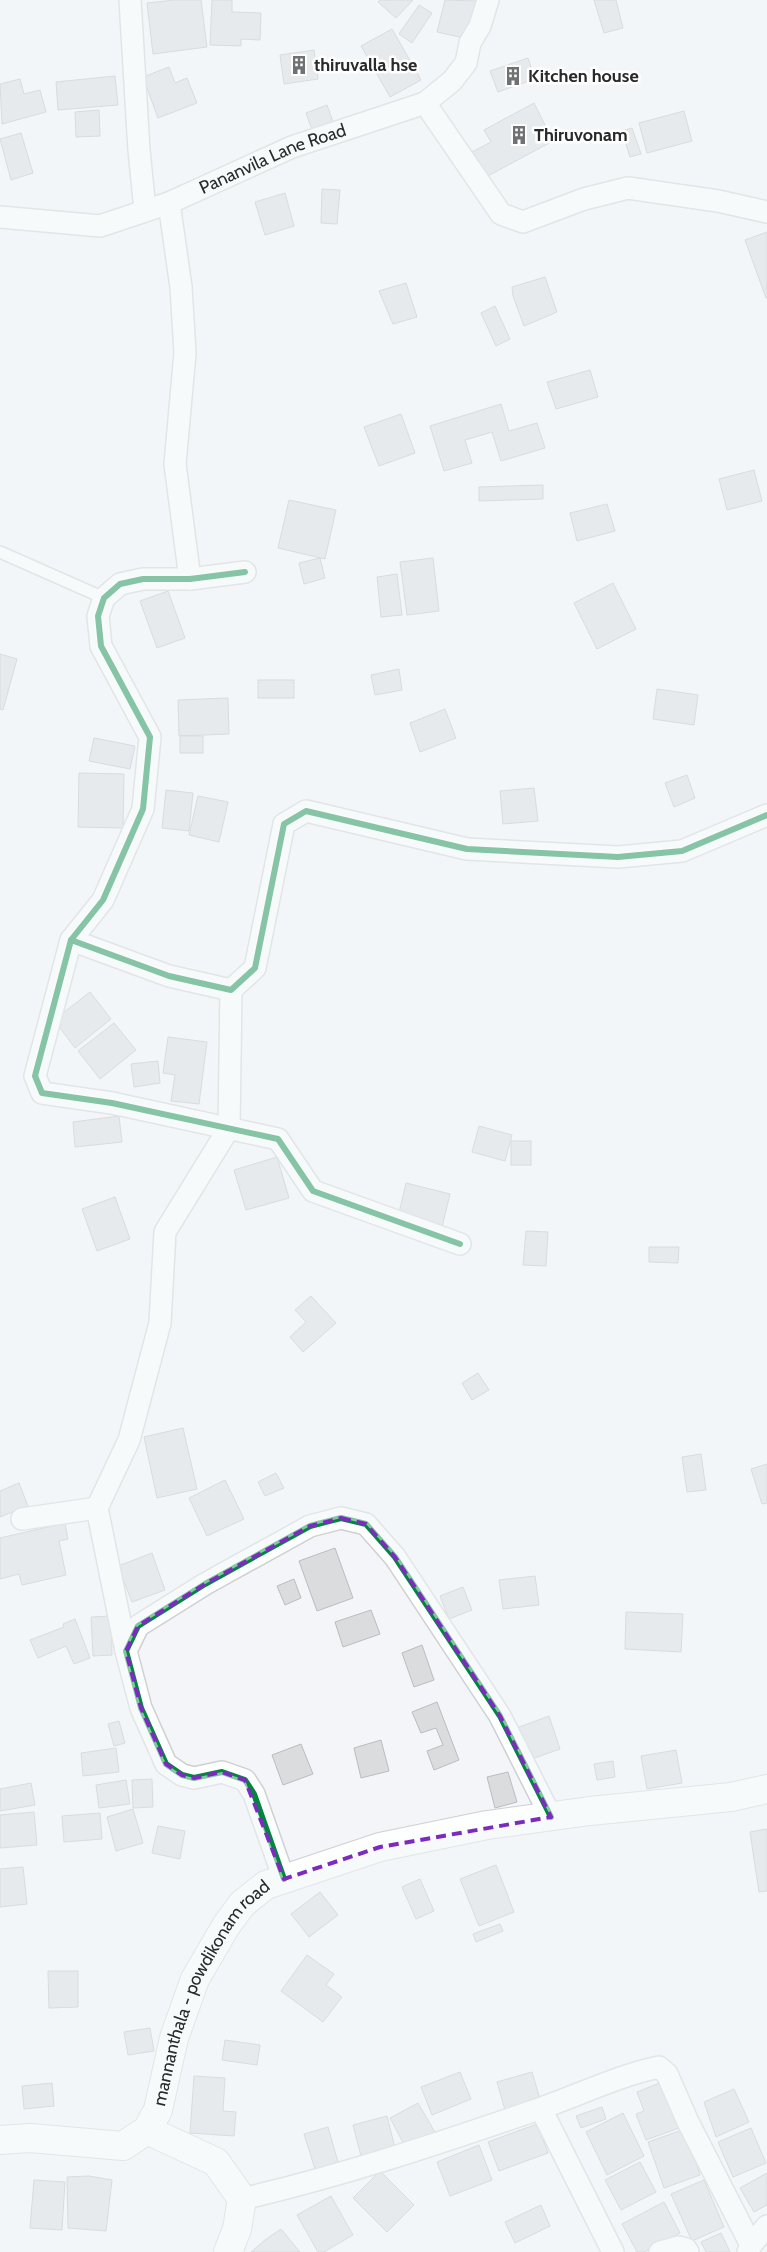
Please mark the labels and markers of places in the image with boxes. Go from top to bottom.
building icon: thiruvalla hse [288,54,310,76]
place label: thiruvalla hse [314,54,417,76]
building icon: Kitchen house [502,65,524,87]
place label: Kitchen house [528,65,639,87]
building icon: Thiruvonam [508,124,530,146]
place label: Thiruvonam [534,124,628,146]

